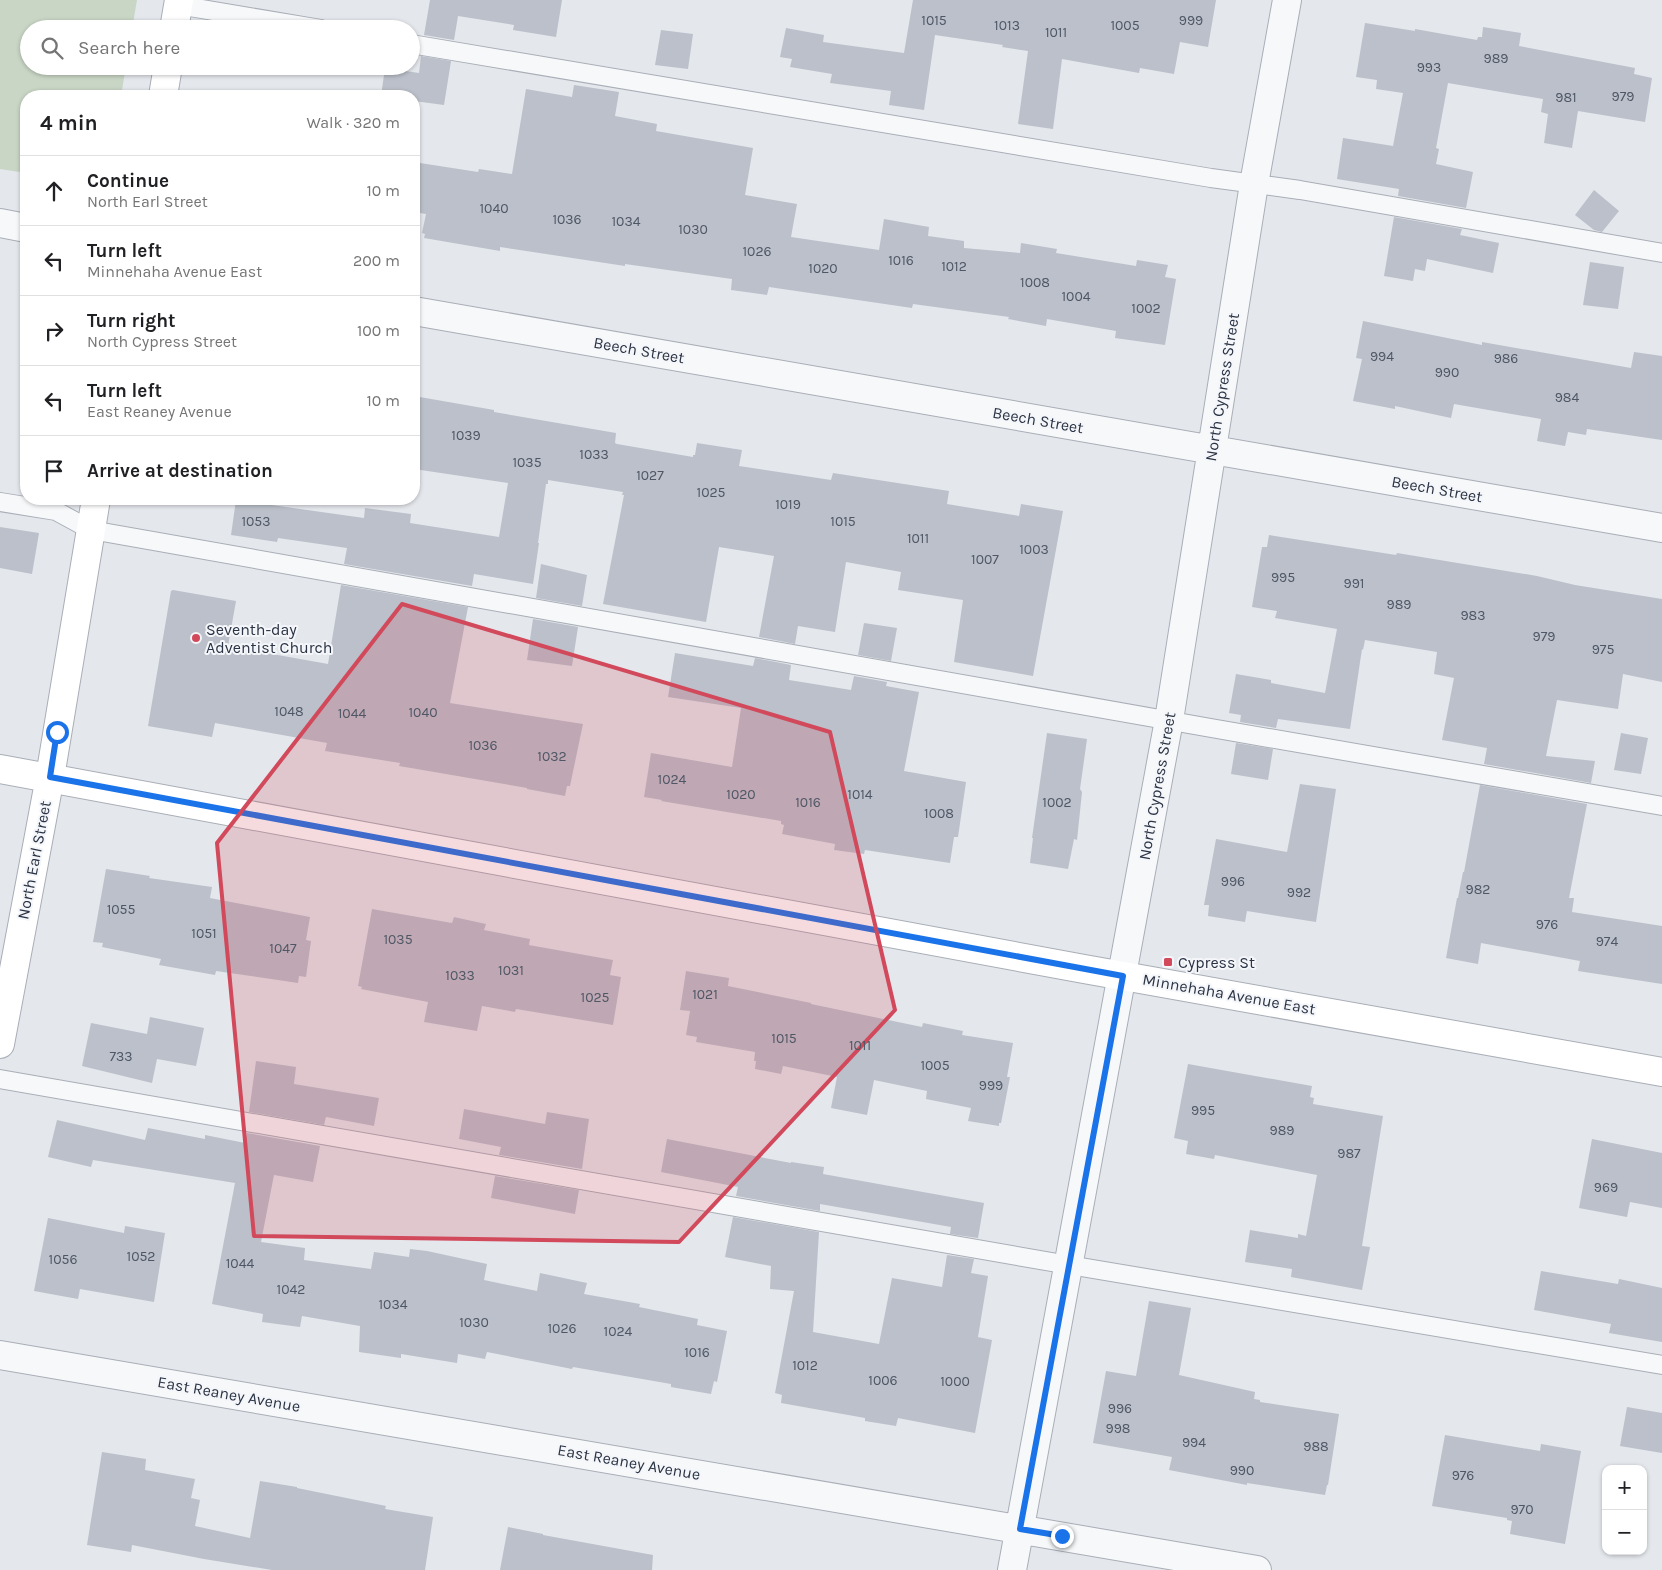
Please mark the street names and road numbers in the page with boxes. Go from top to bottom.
street label: North Cypress Street [1201,311,1243,463]
street label: Beech Street [592,333,686,367]
street label: Beech Street [991,403,1085,437]
street label: Beech Street [1390,472,1484,506]
street label: North Cypress Street [1135,710,1179,862]
street label: North Earl Street [13,799,55,921]
street label: Minnehaha Avenue East [1141,969,1317,1019]
street label: East Reaney Avenue [156,1372,302,1416]
street label: East Reaney Avenue [556,1440,702,1484]

